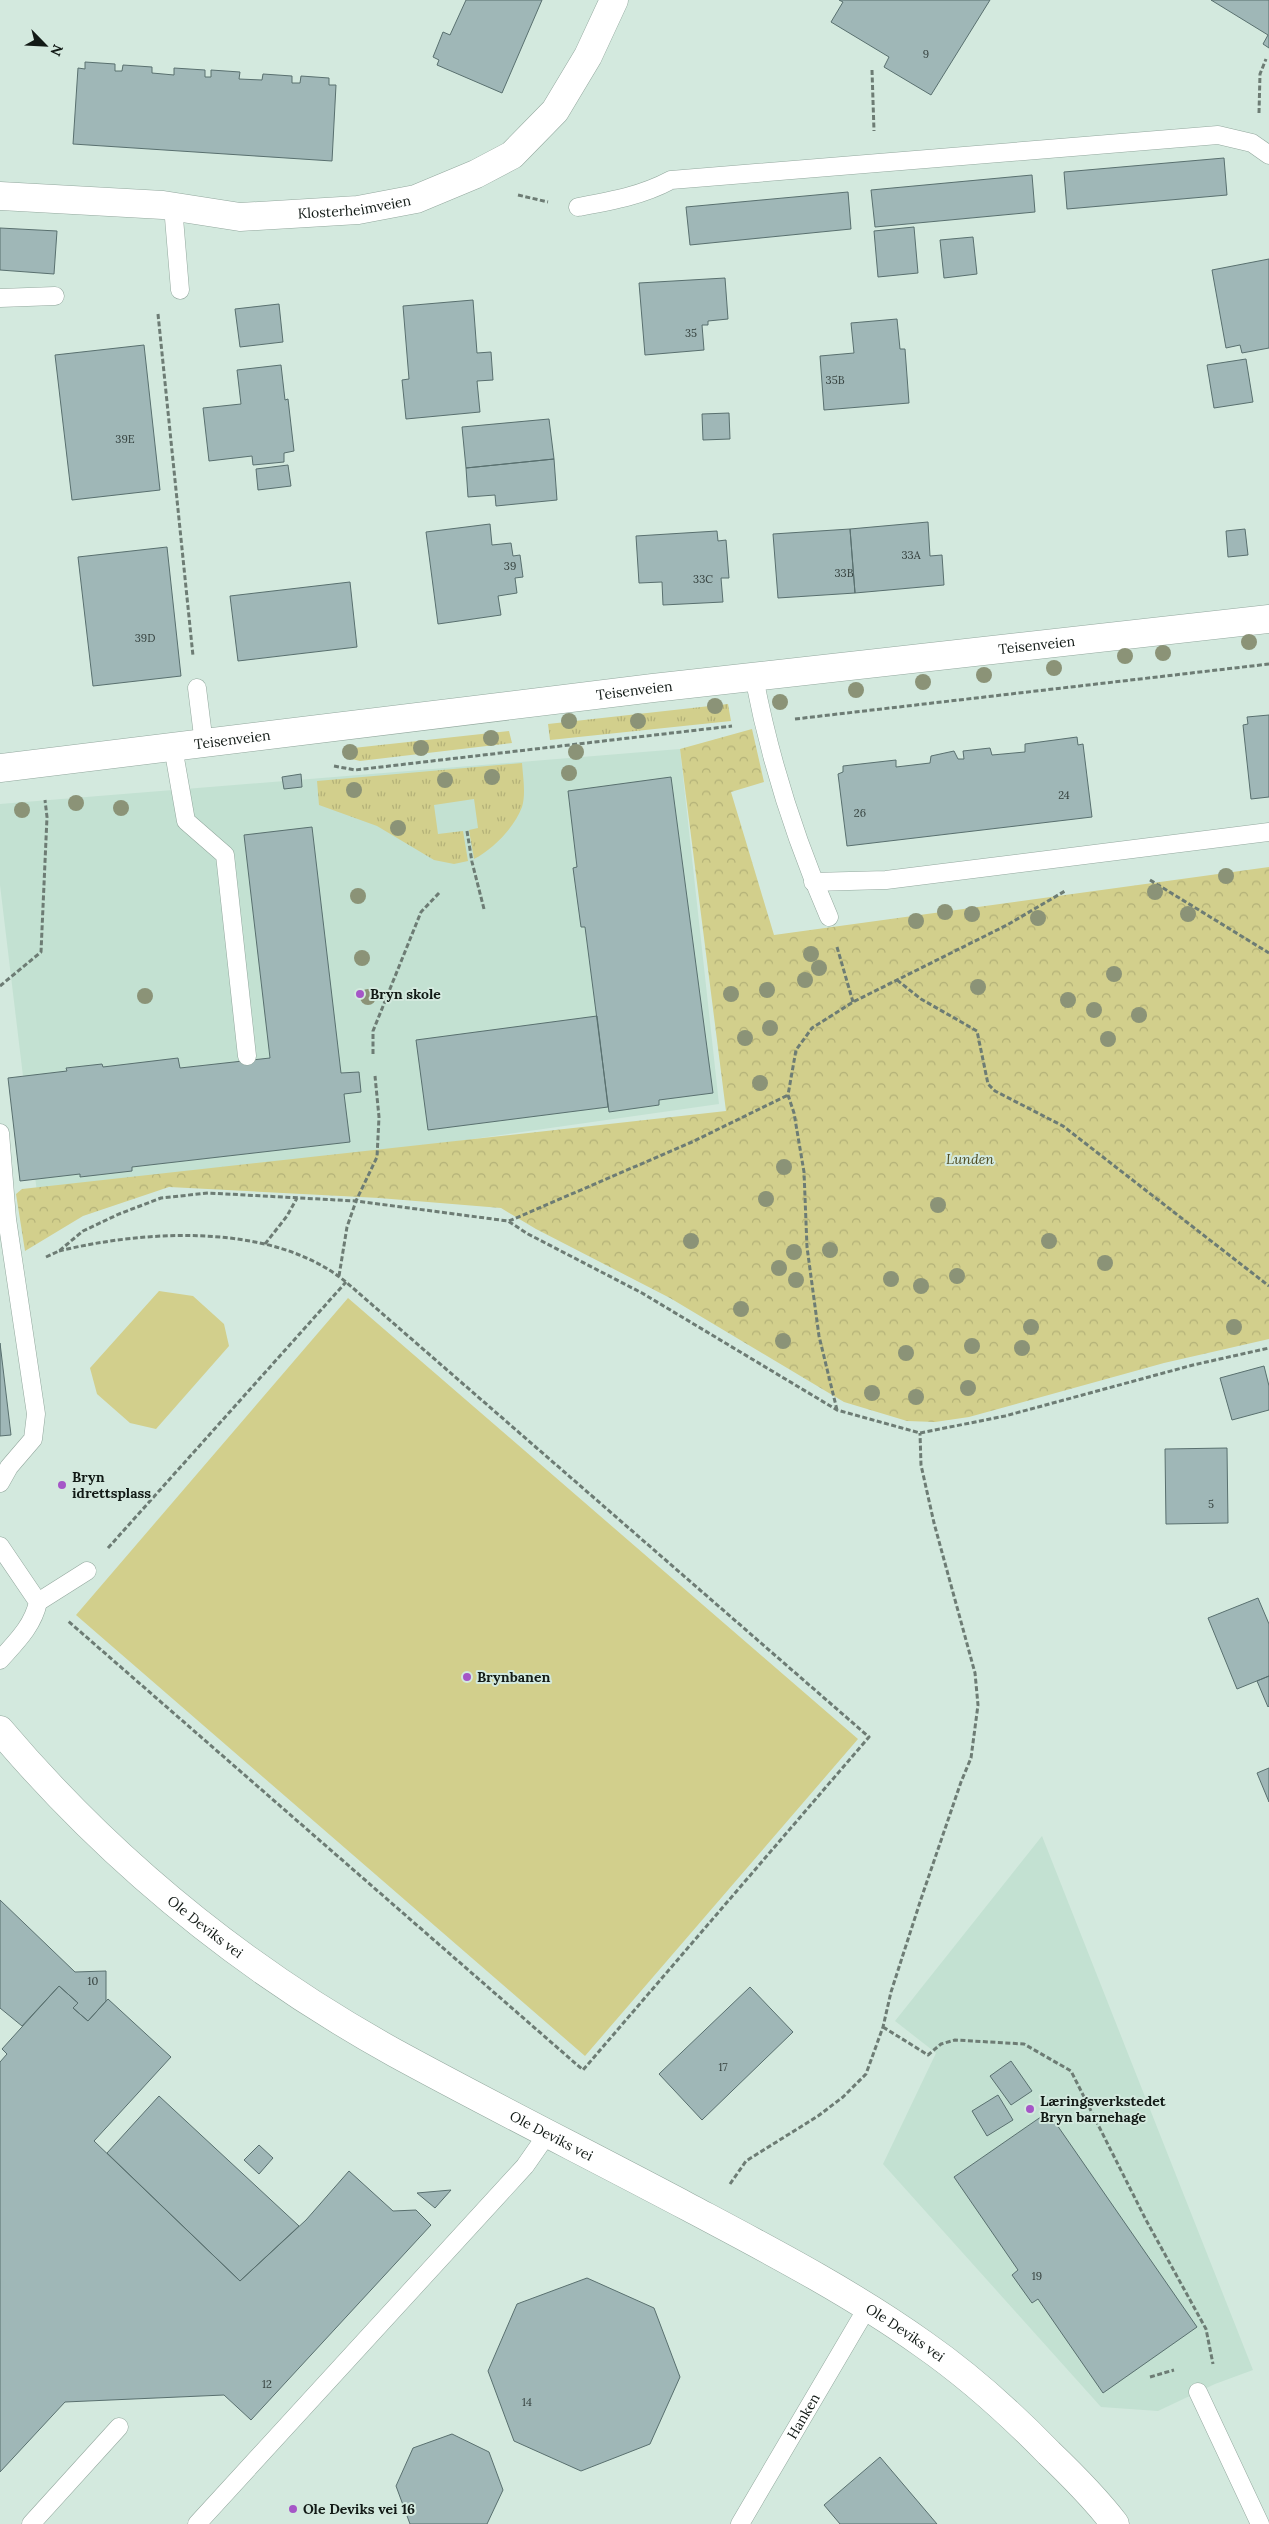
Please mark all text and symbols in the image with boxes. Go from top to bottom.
north arrow [20,20,70,70]
text: N [46,42,67,59]
house number: 9 [923,47,929,61]
street label: Klosterheimveien [297,191,413,223]
house number: 35 [685,326,697,340]
house number: 35B [826,373,845,387]
house number: 39E [115,432,135,446]
house number: 33A [901,548,922,562]
house number: 39 [504,559,516,573]
house number: 33B [834,566,854,580]
house number: 33C [693,572,713,586]
house number: 39D [135,631,155,645]
street label: Teisenveien [998,632,1076,658]
street label: Teisenveien [595,677,674,704]
street label: Teisenveien [193,726,272,753]
house number: 24 [1058,788,1070,802]
house number: 26 [854,806,866,820]
place label: Bryn skole [370,985,441,1003]
marker: Bryn skole [354,988,366,1000]
park label: Lunden [946,1150,994,1168]
place label: Bryn idrettsplass [72,1468,151,1502]
marker: Bryn idrettsplass [56,1479,68,1491]
house number: 5 [1208,1497,1214,1511]
place label: Brynbanen [477,1668,550,1686]
marker: Brynbanen [461,1671,473,1683]
street label: Ole Deviks vei [164,1892,247,1962]
house number: 10 [88,1974,99,1988]
house number: 17 [718,2060,728,2074]
place label: Læringsverkstedet Bryn barnehage [1040,2092,1166,2126]
marker: Læringsverkstedet Bryn barnehage [1024,2103,1036,2115]
street label: Ole Deviks vei [507,2107,596,2165]
house number: 19 [1032,2269,1042,2283]
street label: Ole Deviks vei [862,2299,948,2366]
house number: 12 [262,2377,272,2391]
street label: Hanken [783,2390,824,2442]
house number: 14 [522,2395,532,2409]
place label: Ole Deviks vei 16 [303,2500,415,2518]
marker: Ole Deviks vei 16 [287,2503,299,2515]

